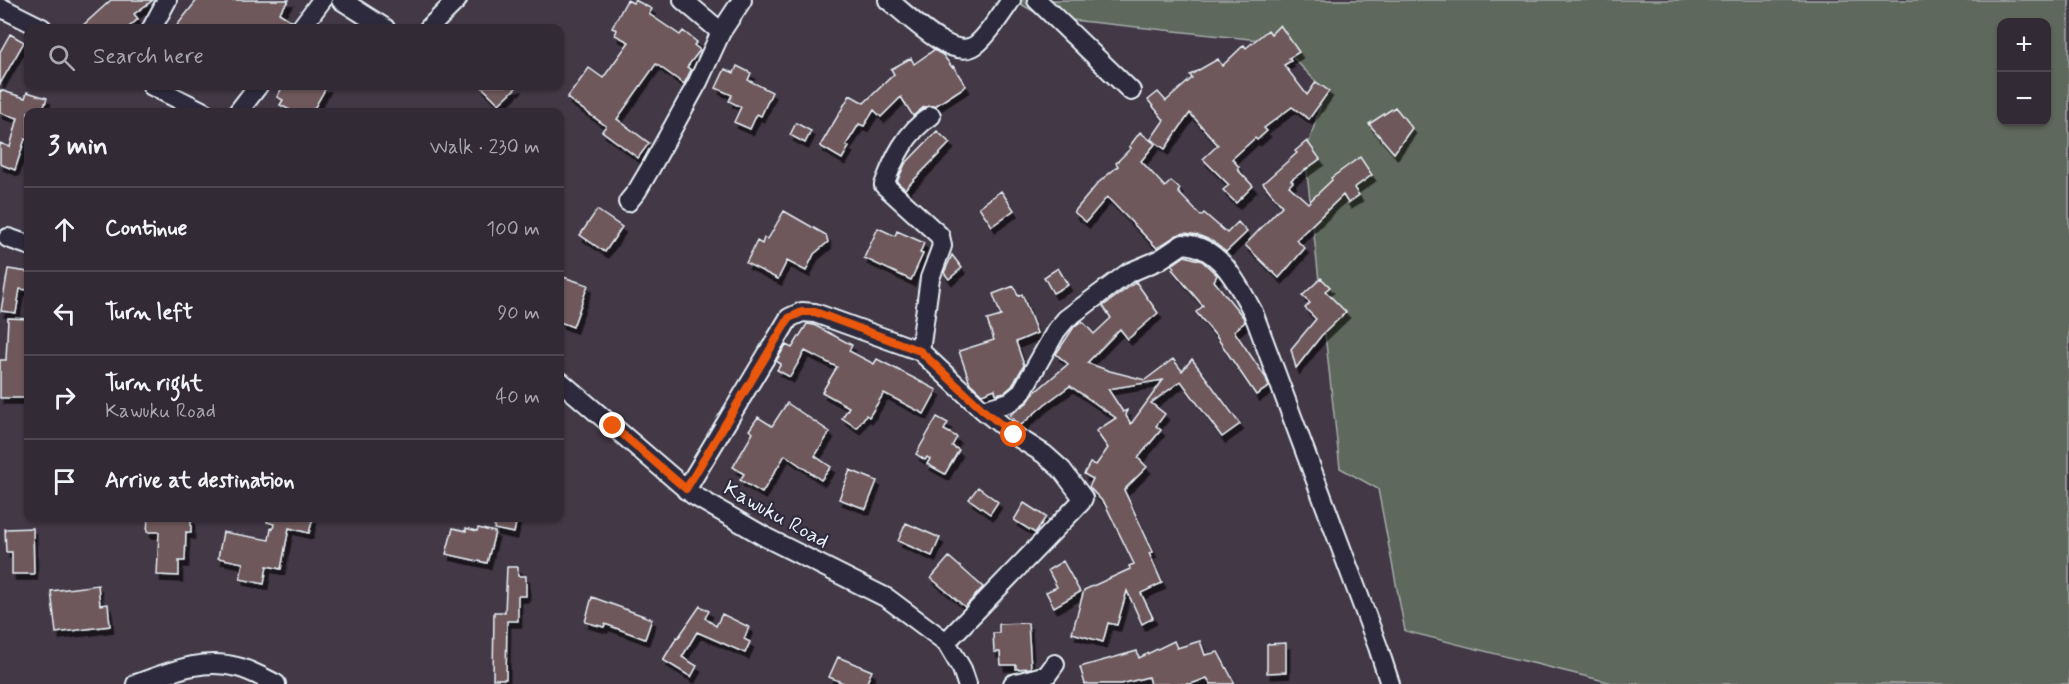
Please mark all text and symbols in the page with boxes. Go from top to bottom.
map controls [1997,18,2051,126]
button: + [1997,18,2051,72]
search box [24,24,564,90]
icon: search [45,41,78,74]
text: Search here [93,43,204,71]
button: − [1997,72,2051,126]
text: 3 min [48,130,108,164]
text: Walk · 230 m [430,134,540,161]
icon: ahead [48,213,81,246]
text: Continue [105,215,187,243]
text: 100 m [486,216,540,243]
icon: left [48,297,81,330]
text: Turn left [105,299,193,327]
text: 90 m [497,300,540,327]
text: Turn right [105,370,203,398]
icon: right [48,381,81,414]
text: 40 m [496,384,540,411]
text: Kawuku Road [105,398,216,425]
route end [599,412,625,438]
route start [1000,421,1026,447]
icon: arrive [48,465,81,498]
text: Arrive at destination [105,467,295,495]
street label: Kawuku Road [718,475,834,555]

